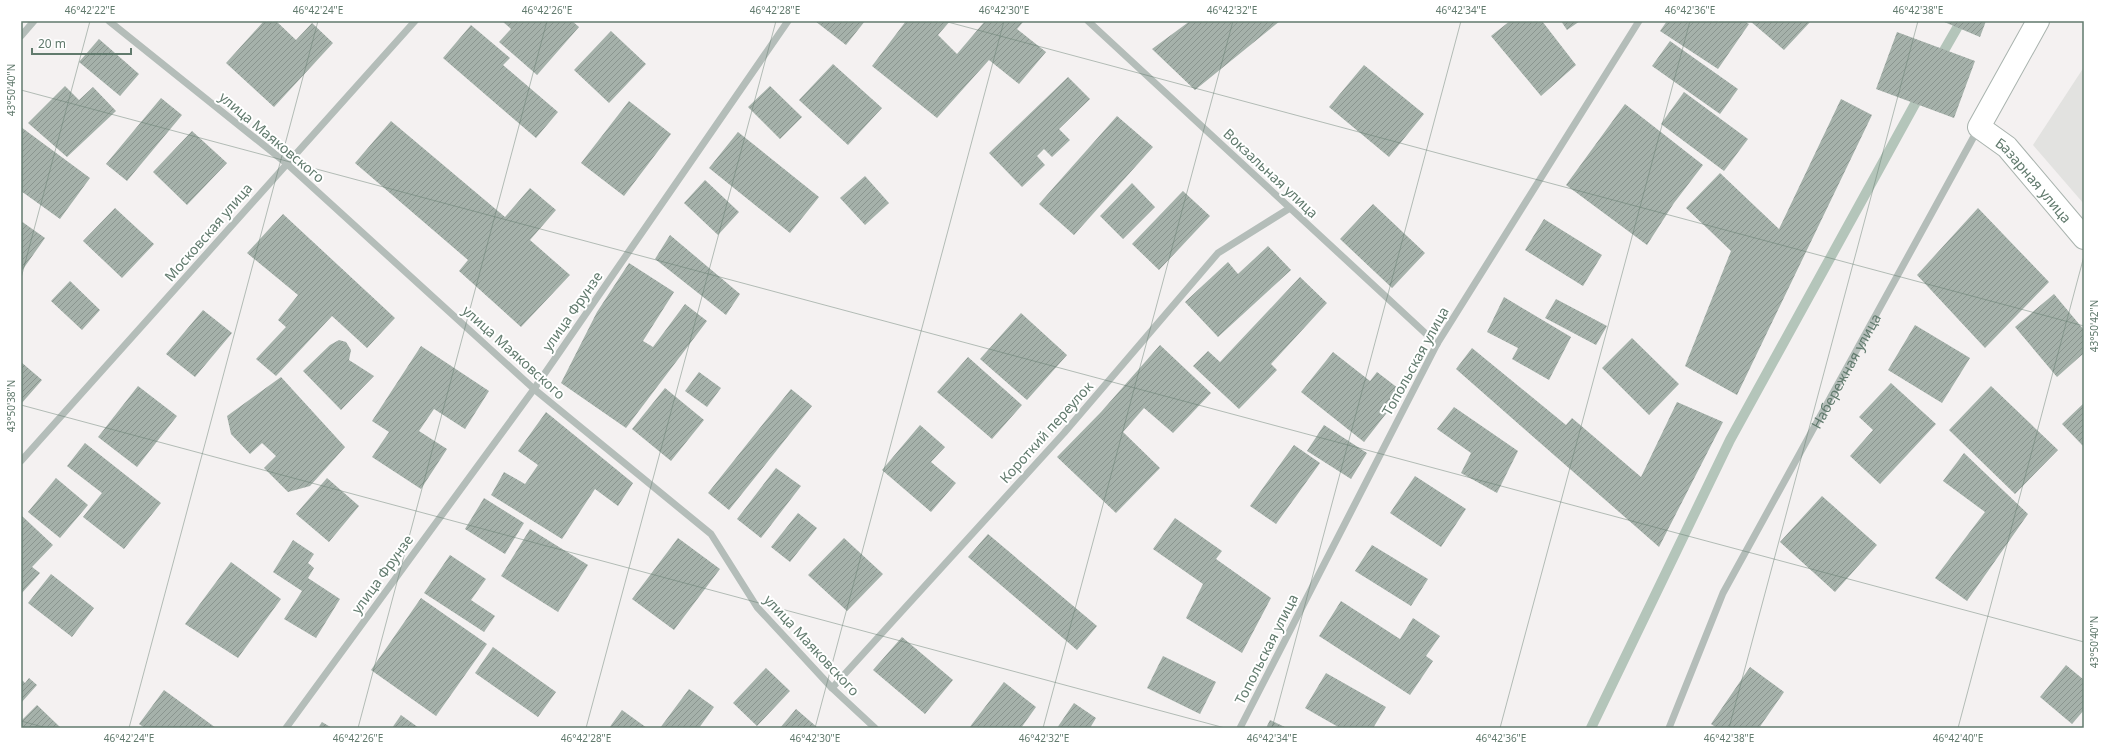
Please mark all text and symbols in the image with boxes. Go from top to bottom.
text: 46°42'22"E [65,3,115,17]
text: 46°42'24"E [293,3,343,17]
text: 46°42'26"E [522,3,572,17]
text: 46°42'28"E [750,3,800,17]
text: 46°42'30"E [979,3,1029,17]
text: 46°42'32"E [1207,3,1257,17]
text: 46°42'34"E [1436,3,1486,17]
text: 46°42'36"E [1665,3,1715,17]
text: 46°42'38"E [1893,3,1943,17]
scale bar [32,30,131,56]
text: 20 m [38,35,66,52]
text: 43°50'40"N [4,64,18,116]
street label: улица Маяковского [215,87,329,187]
street label: Вокзальная улица [1220,124,1322,222]
street label: Базарная улица [1992,133,2076,226]
street label: Московская улица [160,179,256,285]
street label: улица Фрунзе [538,267,607,355]
text: 43°50'42"N [2087,300,2101,352]
street label: улица Маяковского [459,301,569,403]
street label: Топольская улица [1377,303,1453,419]
street label: Набережная улица [1806,310,1884,432]
street label: Короткий переулок [995,377,1097,487]
text: 43°50'38"N [4,380,18,432]
street label: улица Фрунзе [347,531,417,617]
street label: улица Маяковского [760,590,864,700]
street label: Топольская улица [1230,591,1302,707]
text: 43°50'40"N [2087,616,2101,668]
text: 46°42'24"E [104,731,154,745]
text: 46°42'26"E [333,731,383,745]
text: 46°42'28"E [561,731,611,745]
text: 46°42'30"E [790,731,840,745]
text: 46°42'32"E [1019,731,1069,745]
text: 46°42'34"E [1247,731,1297,745]
text: 46°42'36"E [1476,731,1526,745]
text: 46°42'38"E [1704,731,1754,745]
text: 46°42'40"E [1933,731,1983,745]

